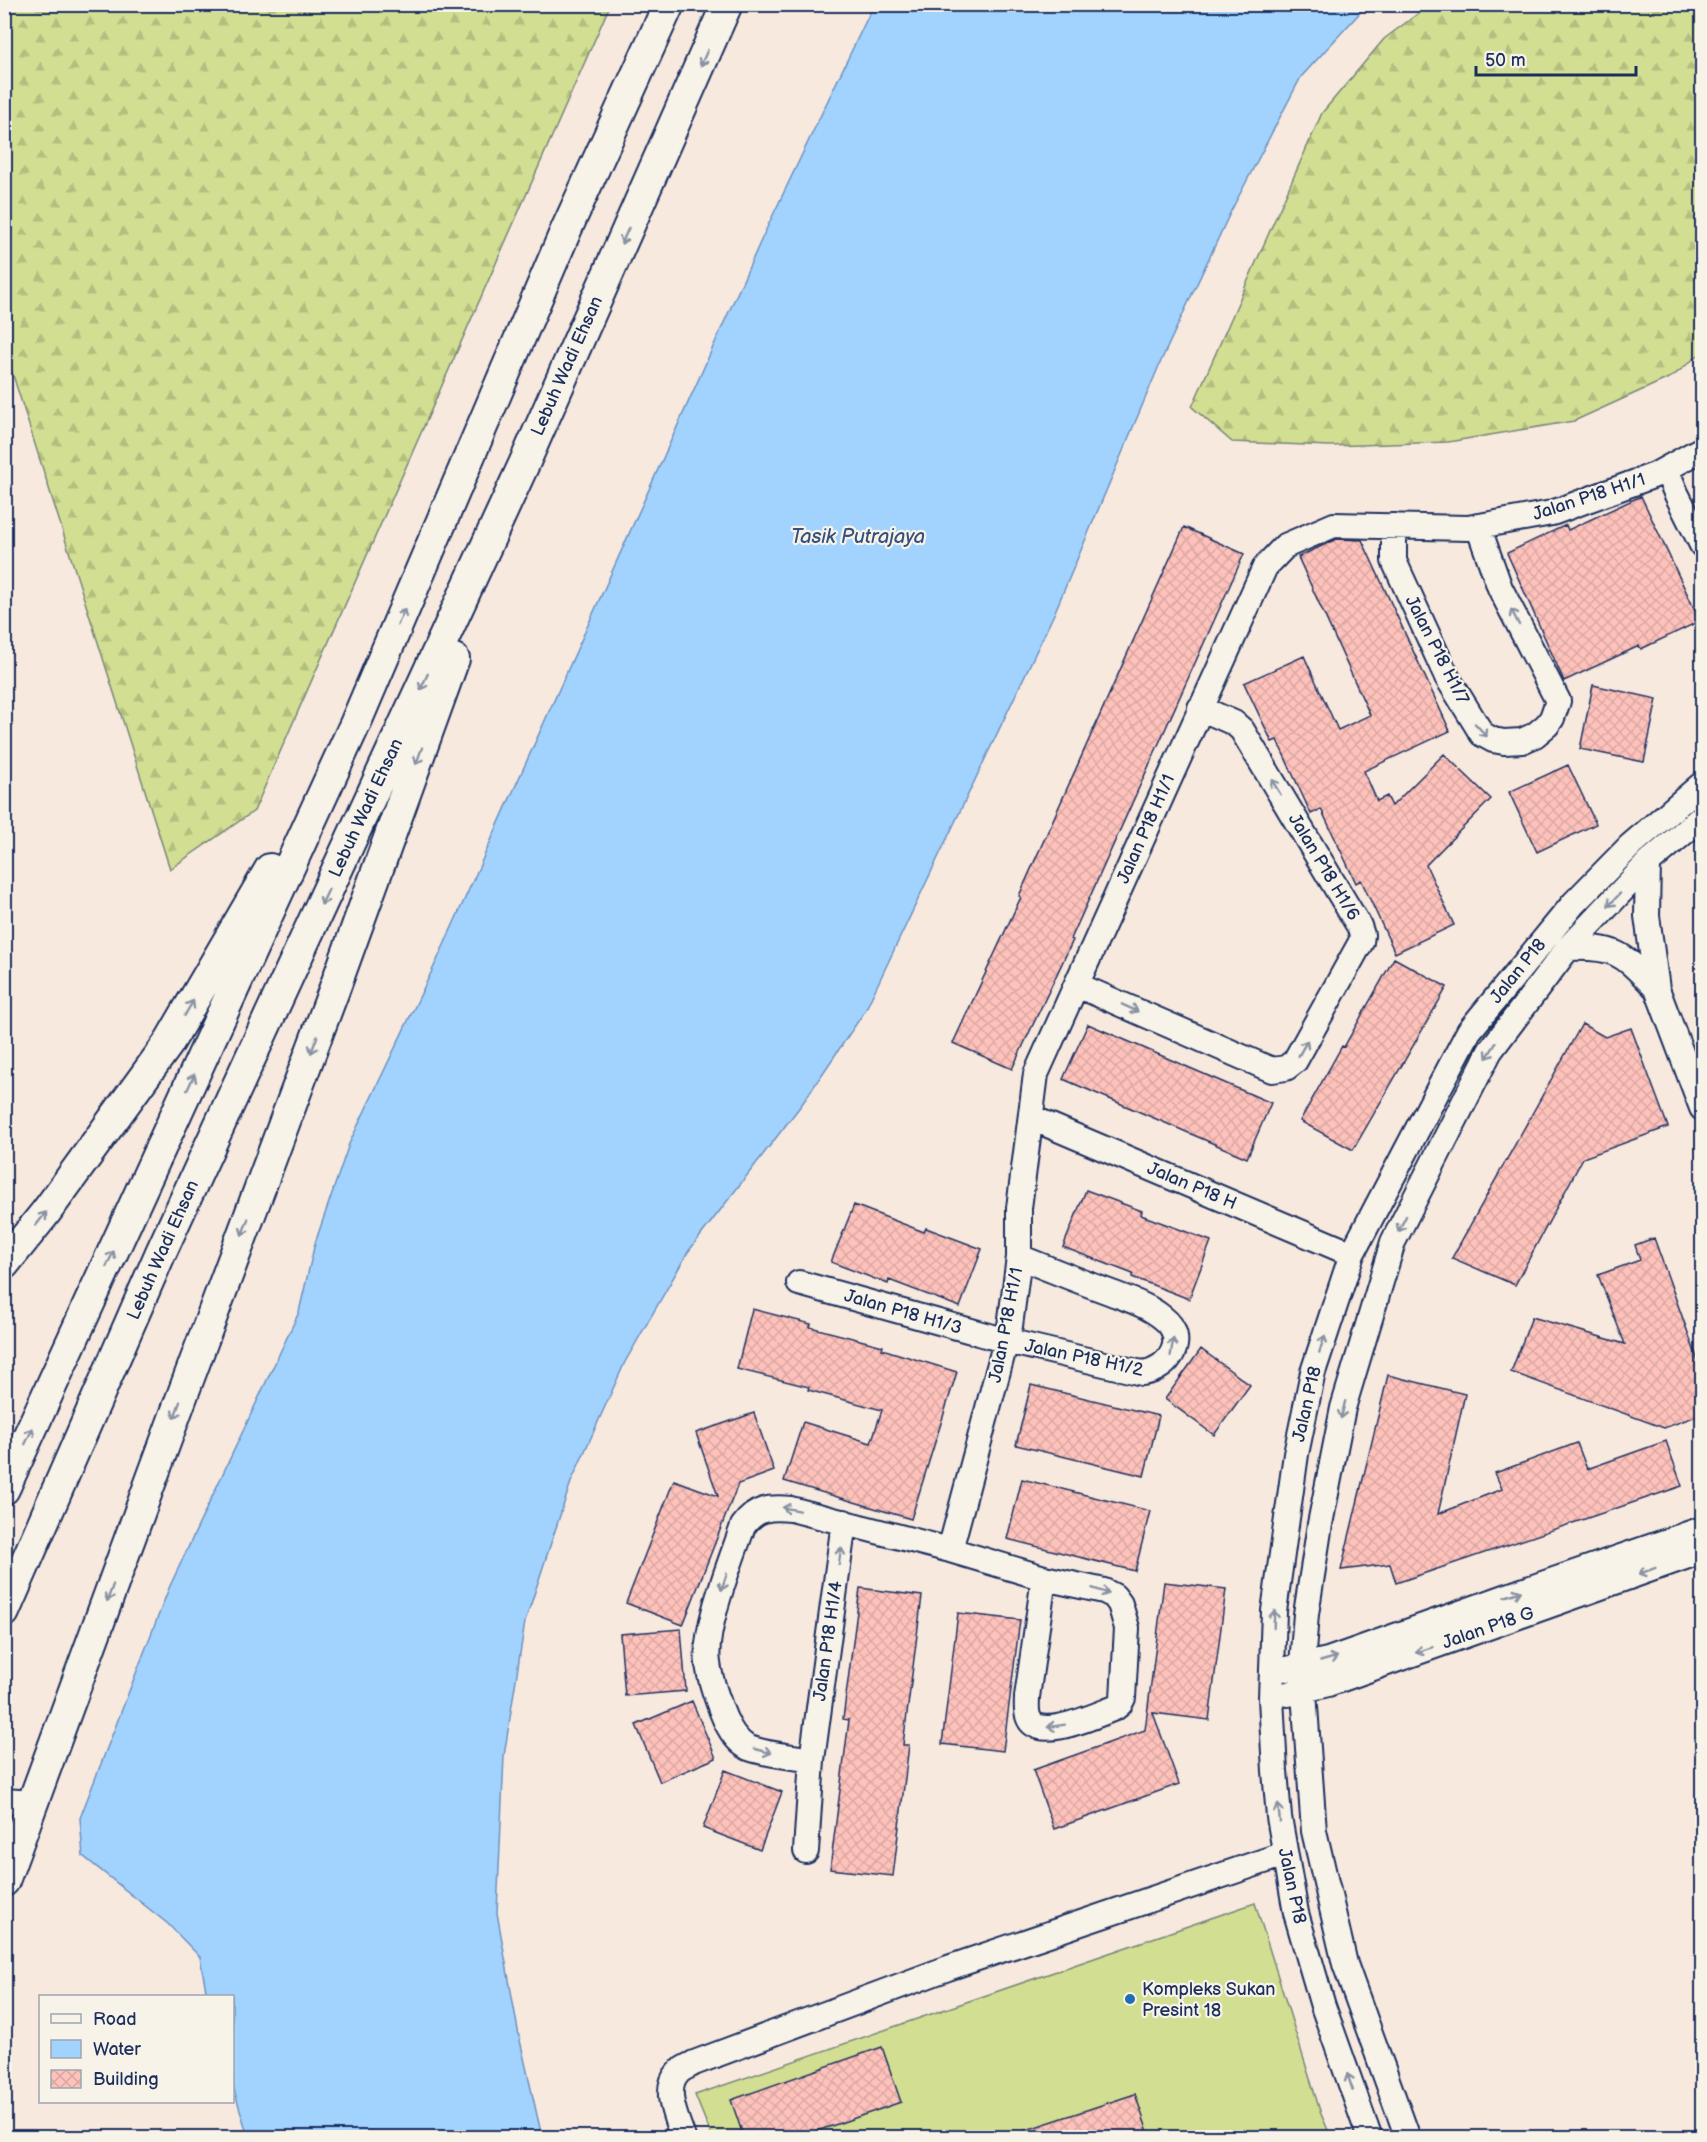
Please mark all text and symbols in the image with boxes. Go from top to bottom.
scale bar [1476,39,1636,77]
one-way arrow [697,49,708,67]
text: 50 m [1485,50,1526,71]
one-way arrow [619,227,630,245]
street label: Lebuh Wadi Ehsan [527,293,607,439]
street label: Jalan P18 H1/1 [1530,469,1648,525]
water label: Tasik Putrajaya [791,525,925,549]
street label: Jalan P18 H1/7 [1401,592,1473,708]
one-way arrow [396,608,407,626]
one-way arrow [1509,609,1520,627]
one-way arrow [417,673,429,691]
one-way arrow [1474,722,1488,738]
street label: Lebuh Wadi Ehsan [325,735,407,881]
one-way arrow [412,746,423,764]
street label: Jalan P18 H1/1 [1113,771,1179,887]
one-way arrow [1270,779,1282,796]
street label: Jalan P18 H1/6 [1284,810,1364,924]
one-way arrow [318,888,330,906]
one-way arrow [1607,893,1621,908]
street label: Jalan P18 [1486,934,1550,1008]
one-way arrow [184,999,195,1017]
one-way arrow [1121,1003,1139,1014]
one-way arrow [307,1035,318,1054]
one-way arrow [1297,1040,1309,1057]
one-way arrow [1484,1042,1496,1059]
one-way arrow [186,1073,198,1091]
street label: Jalan P18 H [1144,1158,1240,1214]
street label: Lebuh Wadi Ehsan [123,1177,203,1323]
one-way arrow [34,1211,47,1227]
one-way arrow [1396,1215,1408,1233]
one-way arrow [239,1218,250,1236]
one-way arrow [105,1250,116,1268]
street label: Jalan P18 H1/1 [985,1265,1027,1385]
street label: Jalan P18 H1/3 [842,1285,964,1339]
street label: Jalan P18 H1/2 [1023,1335,1146,1381]
one-way arrow [1317,1335,1328,1354]
one-way arrow [1167,1337,1178,1357]
street label: Jalan P18 [1288,1364,1326,1444]
one-way arrow [170,1400,181,1419]
one-way arrow [1336,1400,1348,1419]
one-way arrow [23,1428,35,1446]
one-way arrow [781,1504,801,1515]
one-way arrow [834,1547,845,1566]
one-way arrow [1639,1566,1657,1577]
one-way arrow [718,1572,729,1591]
street label: Jalan P18 H1/4 [809,1580,847,1702]
one-way arrow [104,1583,115,1602]
one-way arrow [1091,1586,1110,1597]
one-way arrow [1503,1587,1522,1598]
street label: Jalan P18 G [1439,1603,1537,1653]
one-way arrow [1268,1609,1279,1629]
one-way arrow [1415,1646,1434,1657]
one-way arrow [1319,1653,1338,1664]
one-way arrow [1046,1721,1066,1732]
one-way arrow [753,1746,772,1757]
one-way arrow [1273,1804,1284,1824]
street label: Jalan P18 [1274,1846,1310,1926]
place label: Kompleks Sukan Presint 18 [1142,1979,1276,2021]
marker: Kompleks Sukan Presint 18 [1123,1992,1137,2006]
legend [39,1995,234,2103]
text: Road [93,2009,137,2030]
text: Water [93,2039,141,2060]
text: Building [93,2069,159,2090]
one-way arrow [1344,2073,1355,2092]

